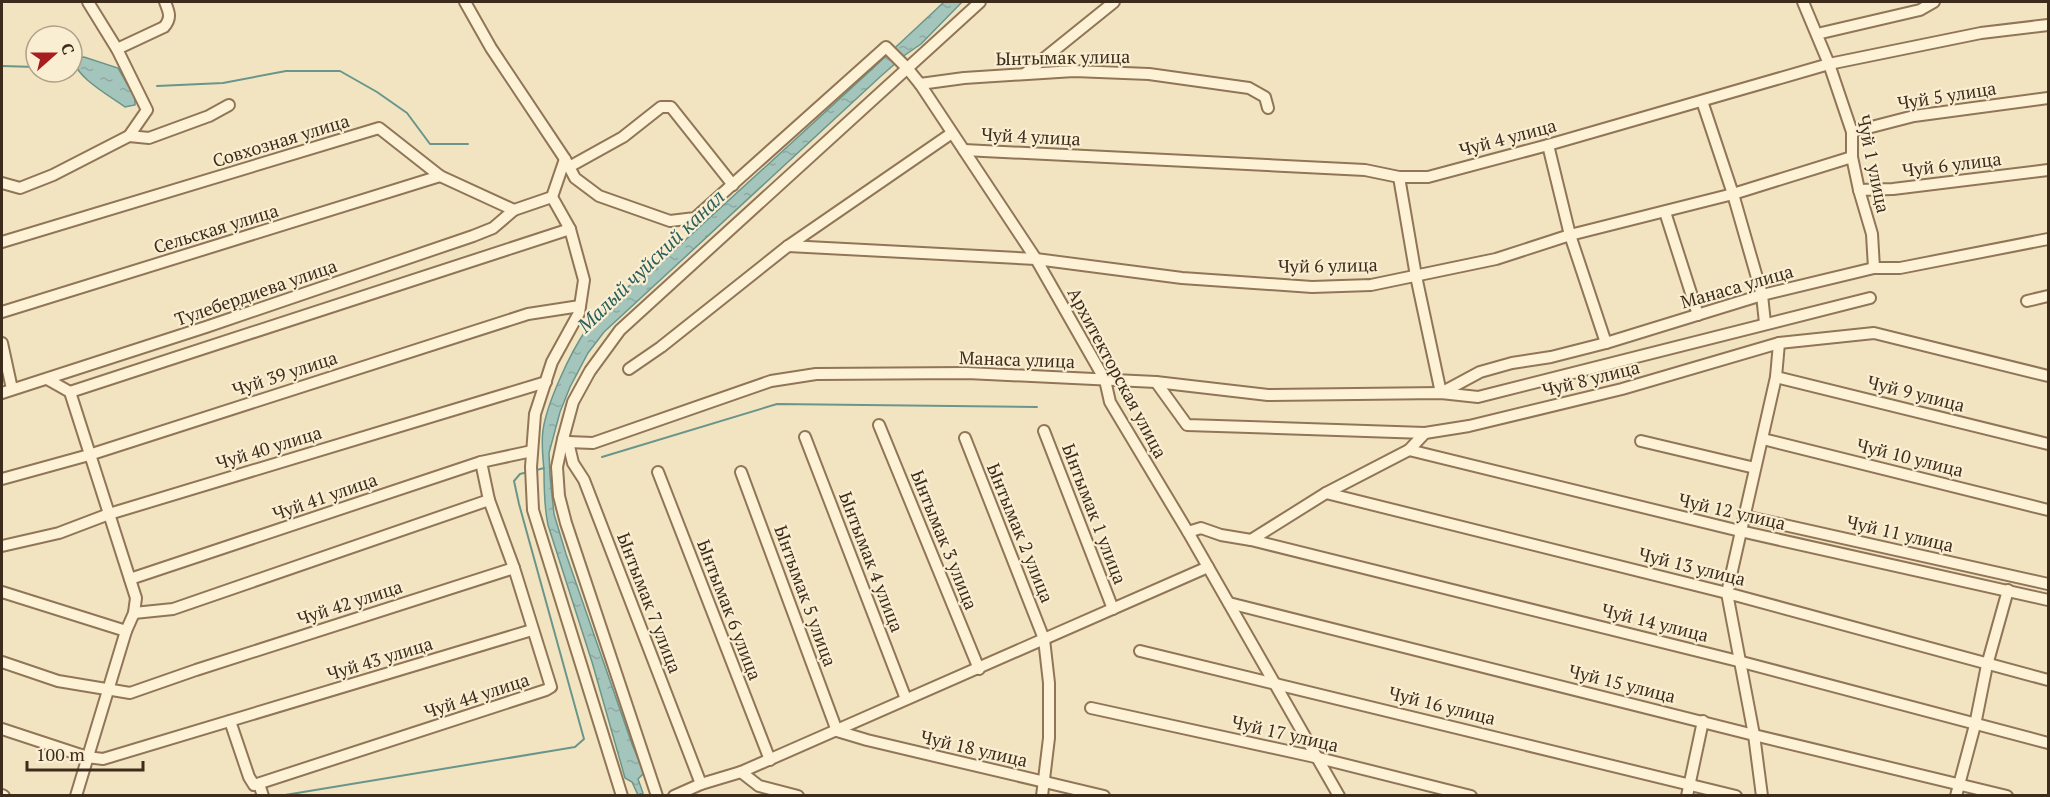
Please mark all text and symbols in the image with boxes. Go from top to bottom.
north arrow [24,24,84,84]
text: С [56,40,80,57]
street label: Ынтымак улица [995,44,1130,70]
street label: Чуй 5 улица [1896,75,1998,115]
street label: Совхозная улица [209,108,352,172]
street label: Чуй 4 улица [1457,113,1559,162]
street label: Чуй 1 улица [1852,113,1896,215]
street label: Чуй 4 улица [981,121,1081,151]
street label: Чуй 6 улица [1901,146,2003,182]
water label: Малый чуйский канал [570,183,730,339]
street label: Сельская улица [150,198,281,258]
street label: Чуй 6 улица [1278,252,1378,278]
street label: Тулебердиева улица [171,253,340,331]
street label: Манаса улица [1678,258,1796,314]
street label: Архитекторская улица [1063,283,1173,462]
street label: Чуй 39 улица [229,345,340,401]
street label: Манаса улица [959,345,1076,373]
street label: Чуй 8 улица [1540,354,1642,402]
street label: Чуй 9 улица [1865,369,1967,417]
street label: Чуй 40 улица [213,420,324,474]
street label: Чуй 10 улица [1854,432,1966,482]
street label: Ынтымак 1 улица [1057,440,1133,587]
street label: Ынтымак 2 улица [982,459,1060,606]
street label: Ынтымак 3 улица [906,466,984,613]
street label: Чуй 41 улица [269,467,380,525]
street label: Чуй 12 улица [1676,487,1788,535]
street label: Ынтымак 4 улица [834,488,910,635]
street label: Чуй 11 улица [1844,509,1956,557]
street label: Ынтымак 5 улица [769,522,843,670]
street label: Ынтымак 7 улица [612,529,688,676]
street label: Ынтымак 6 улица [692,536,768,683]
street label: Чуй 13 улица [1636,541,1748,591]
street label: Чуй 42 улица [294,574,405,630]
street label: Чуй 14 улица [1599,597,1711,647]
street label: Чуй 43 улица [324,631,435,685]
street label: Чуй 15 улица [1566,658,1678,708]
street label: Чуй 44 улица [421,667,532,723]
street label: Чуй 16 улица [1386,680,1498,730]
street label: Чуй 17 улица [1229,709,1341,757]
street label: Чуй 18 улица [918,724,1030,772]
scale bar [27,734,142,772]
text: 100 m [36,742,85,766]

